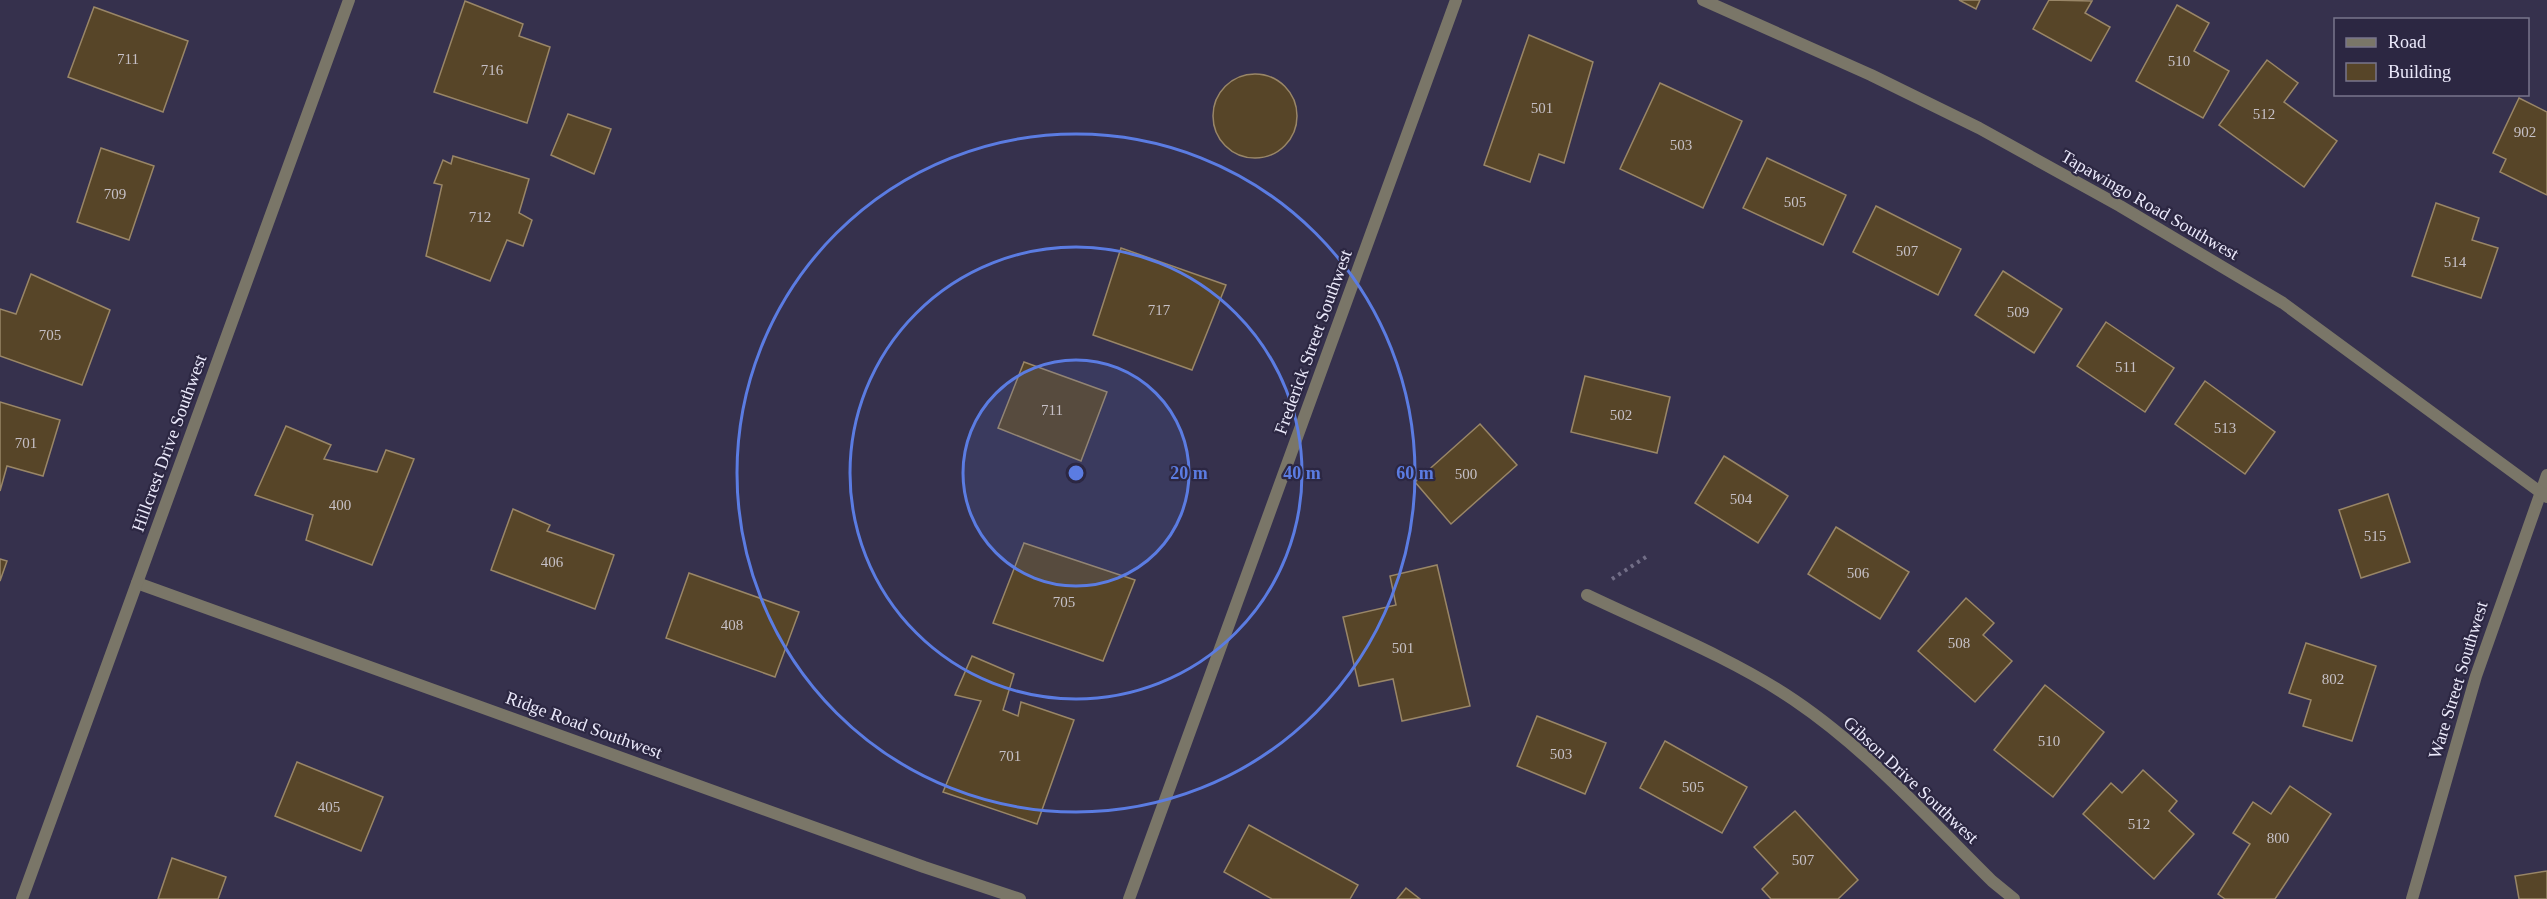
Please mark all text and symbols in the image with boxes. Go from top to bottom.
legend [2334,18,2529,96]
text: Road [2388,32,2426,52]
house number: 711 [117,51,139,67]
house number: 510 [2168,53,2190,69]
house number: 716 [481,62,504,78]
text: Building [2388,62,2451,82]
house number: 501 [1531,100,1553,116]
house number: 512 [2253,106,2275,122]
house number: 902 [2514,124,2536,140]
house number: 503 [1670,137,1692,153]
street label: Tapawingo Road Southwest [2058,146,2242,264]
house number: 709 [104,186,126,202]
house number: 505 [1784,194,1806,210]
house number: 712 [469,209,491,225]
house number: 507 [1896,243,1919,259]
street label: Frederick Street Southwest [1270,247,1356,437]
house number: 514 [2444,254,2467,270]
house number: 717 [1148,302,1171,318]
house number: 509 [2007,304,2029,320]
house number: 705 [39,327,61,343]
street label: Hillcrest Drive Southwest [128,352,210,534]
house number: 511 [2115,359,2137,375]
house number: 711 [1041,402,1063,418]
house number: 502 [1610,407,1632,423]
house number: 513 [2214,420,2236,436]
house number: 701 [15,435,37,451]
centre of rings [1066,463,1086,483]
text: 20 m [1170,463,1208,483]
text: 40 m [1283,463,1321,483]
text: 60 m [1396,463,1434,483]
house number: 500 [1455,466,1477,482]
house number: 504 [1730,491,1753,507]
house number: 400 [329,497,351,513]
house number: 515 [2364,528,2386,544]
house number: 406 [541,554,564,570]
house number: 506 [1847,565,1870,581]
house number: 705 [1053,594,1075,610]
street label: Ware Street Southwest [2425,599,2491,761]
house number: 408 [721,617,743,633]
house number: 508 [1948,635,1970,651]
house number: 501 [1392,640,1414,656]
house number: 802 [2322,671,2344,687]
street label: Ridge Road Southwest [503,687,665,763]
street label: Gibson Drive Southwest [1839,712,1983,848]
house number: 510 [2038,733,2060,749]
house number: 503 [1550,746,1572,762]
house number: 701 [999,748,1021,764]
house number: 505 [1682,779,1704,795]
house number: 405 [318,799,340,815]
house number: 512 [2128,816,2150,832]
house number: 800 [2267,830,2289,846]
house number: 507 [1792,852,1815,868]

